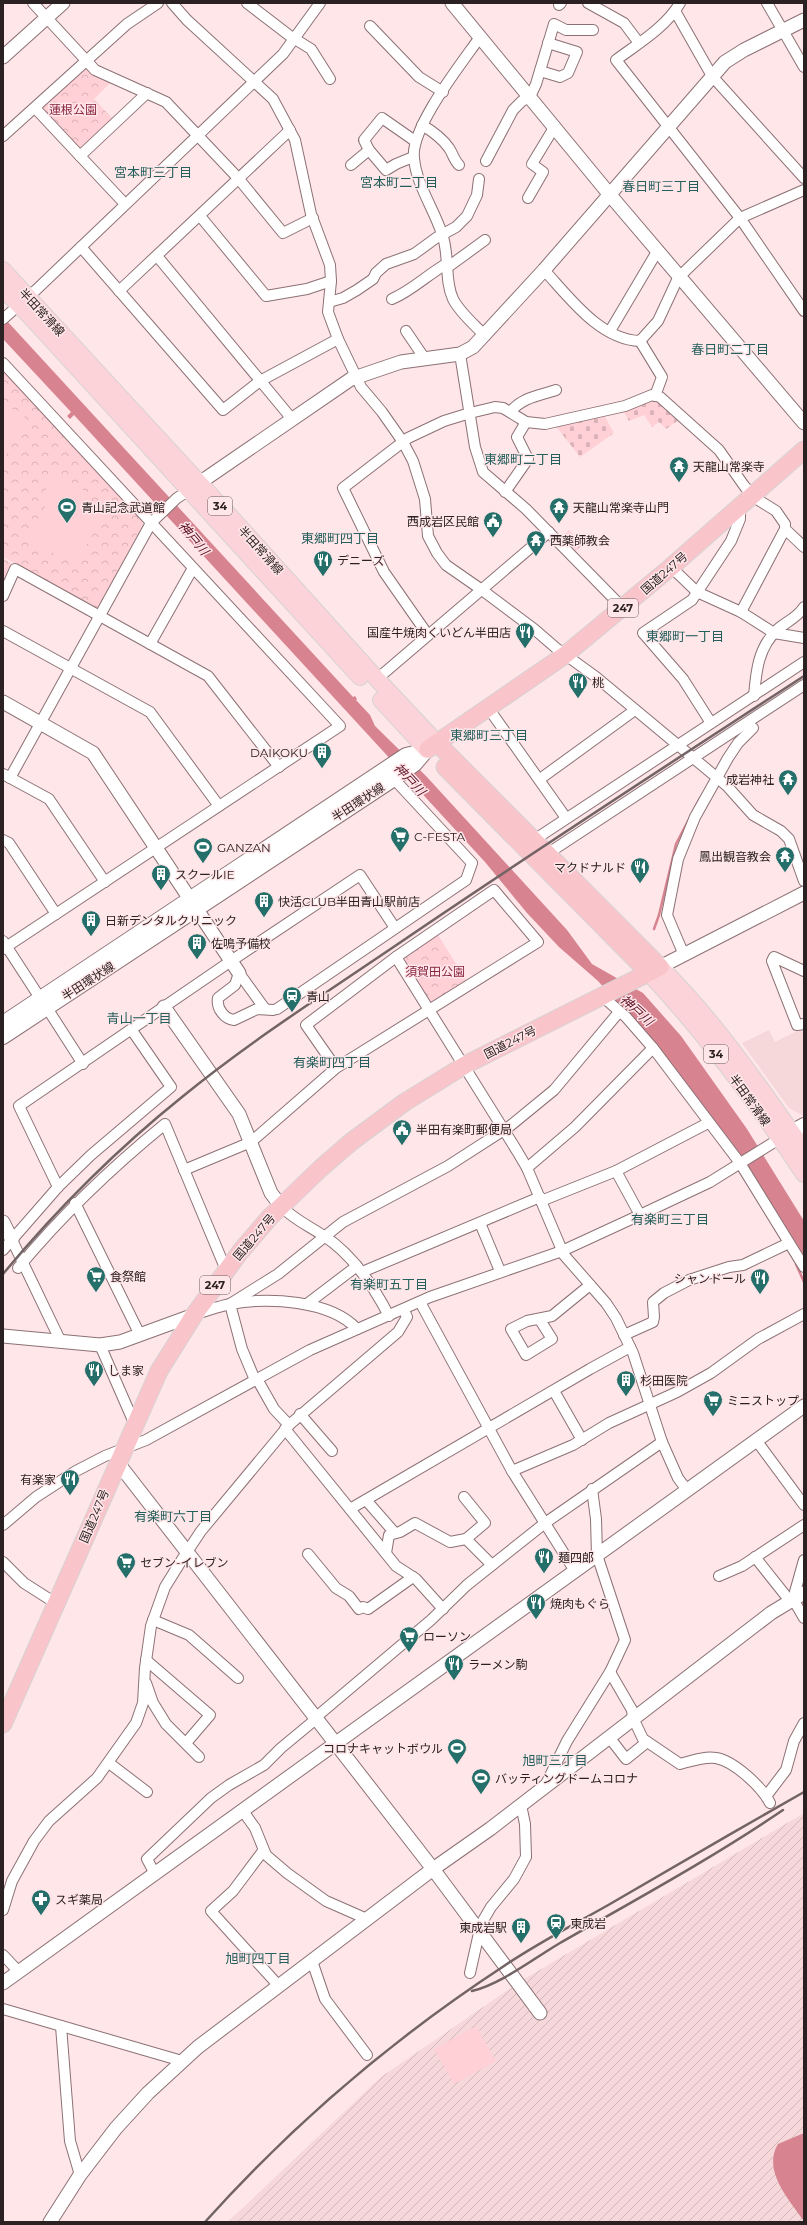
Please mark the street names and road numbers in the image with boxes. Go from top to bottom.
street label: 半田常滑線 [16,285,68,339]
road number: 34 [208,497,232,515]
street label: 半田常滑線 [235,523,287,577]
street label: 国道247号 [638,549,690,597]
road number: 247 [608,599,638,617]
street label: 半田環状線 [329,779,387,825]
street label: 半田環状線 [59,958,117,1004]
street label: 国道247号 [481,1022,539,1062]
road number: 34 [704,1045,728,1063]
street label: 半田常滑線 [726,1071,774,1129]
street label: 国道247号 [230,1211,278,1263]
road number: 247 [200,1276,230,1294]
street label: 国道247号 [76,1487,112,1545]

